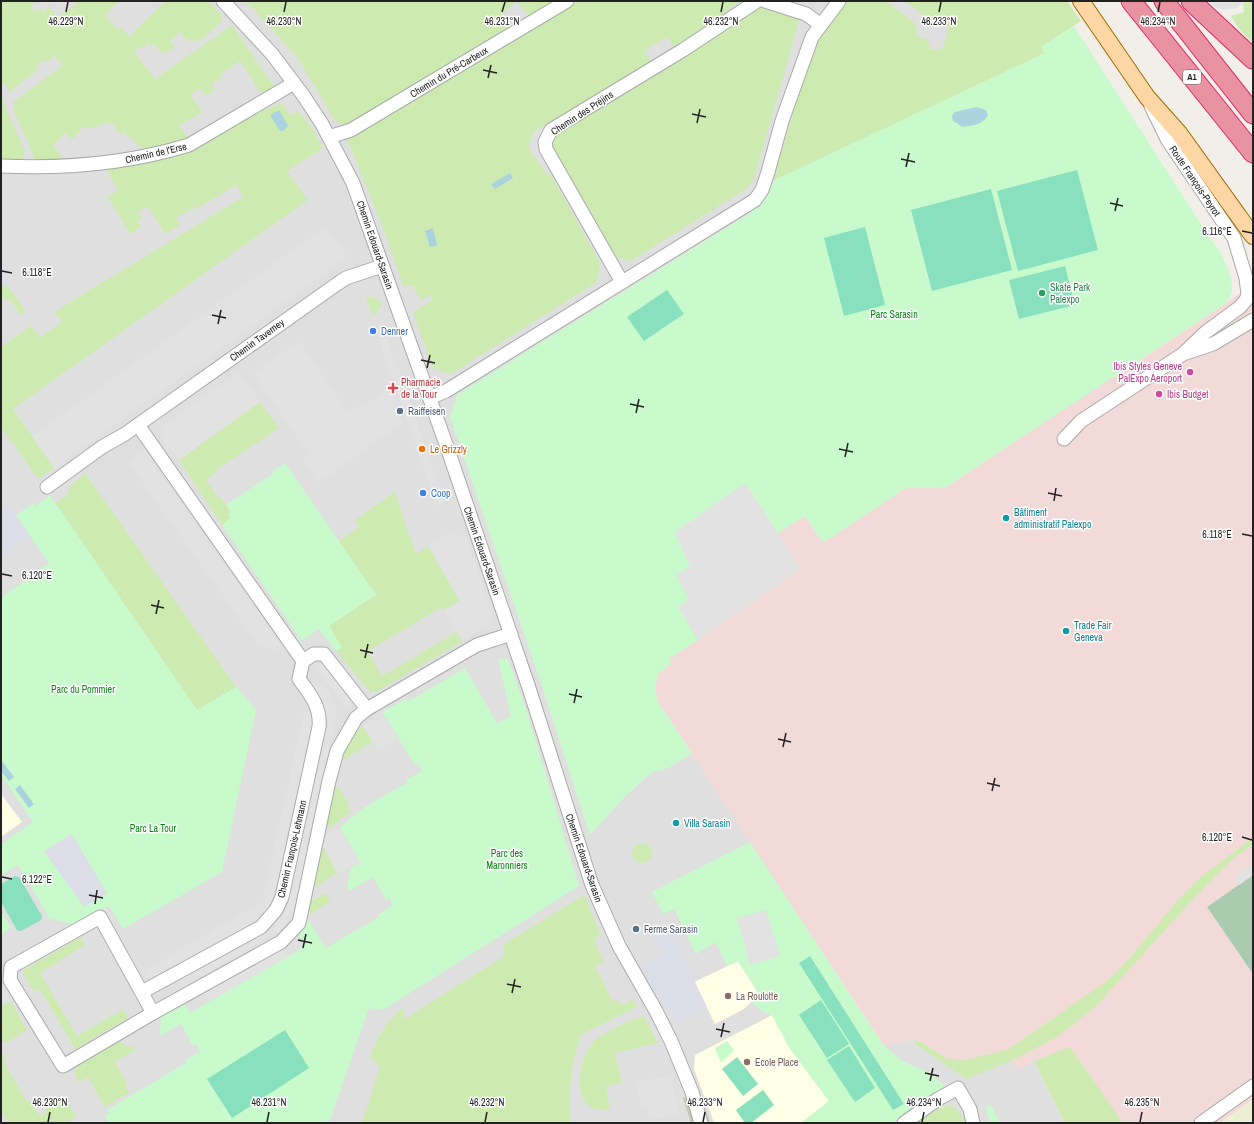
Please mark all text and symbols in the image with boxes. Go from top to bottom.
text: 46.229°N [49,15,84,28]
text: 46.230°N [267,15,302,28]
text: 46.231°N [485,15,520,28]
text: 46.232°N [704,15,739,28]
text: 46.233°N [922,15,957,28]
text: 46.234°N [1141,15,1176,28]
street label: Chemin du Pré-Carbeux [408,43,491,100]
road number: A1 [1183,70,1201,84]
street label: Chemin des Préjins [548,88,616,138]
street label: Chemin de l'Erse [124,140,188,166]
street label: Route François-Peyrot [1167,143,1224,219]
street label: Chemin Edouard-Sarasin [354,199,396,291]
text: 6.116°E [1202,225,1232,238]
text: 6.118°E [22,266,52,279]
place label: Skate Park Palexpo [1050,281,1091,306]
marker: Skate Park Palexpo [1037,288,1047,298]
park label: Parc Sarasin [870,308,918,321]
street label: Chemin Taverney [227,315,288,364]
place label: Denner [381,325,408,338]
marker: Denner [368,326,378,336]
place label: Ibis Styles Geneve PalExpo Aeroport [1113,360,1183,385]
marker: Ibis Styles Geneve PalExpo Aeroport [1185,367,1195,377]
place label: Pharmacie de la Tour [401,376,441,401]
marker: Pharmacie de la Tour [388,383,398,393]
place label: Ibis Budget [1167,388,1209,401]
marker: Ibis Budget [1154,389,1164,399]
place label: Raiffeisen [408,405,445,418]
marker: Raiffeisen [395,406,405,416]
place label: Le Grizzly [430,443,468,456]
marker: Le Grizzly [417,444,427,454]
place label: Coop [431,487,451,500]
marker: Coop [418,488,428,498]
street label: Chemin Edouard-Sarasin [461,505,503,597]
place label: Bâtiment administratif Palexpo [1014,506,1092,531]
marker: Bâtiment administratif Palexpo [1001,513,1011,523]
text: 6.118°E [1202,528,1232,541]
text: 6.120°E [22,569,52,582]
place label: Trade Fair Geneva [1074,619,1112,644]
marker: Trade Fair Geneva [1061,626,1071,636]
park label: Parc du Pommier [51,683,115,696]
street label: Chemin François-Lehmann [274,799,310,899]
street label: Chemin Edouard-Sarasin [563,812,605,904]
place label: Villa Sarasin [684,817,730,830]
marker: Villa Sarasin [671,818,681,828]
park label: Parc La Tour [130,822,176,835]
text: 6.120°E [1202,831,1232,844]
park label: Parc des Maronniers [486,847,528,872]
text: 6.122°E [22,873,52,886]
place label: Ferme Sarasin [644,923,698,936]
marker: Ferme Sarasin [631,924,641,934]
place label: La Roulotte [736,990,778,1003]
marker: La Roulotte [723,991,733,1001]
place label: Ecole Place [755,1056,799,1069]
marker: Ecole Place [742,1057,752,1067]
text: 46.230°N [33,1096,68,1109]
text: 46.231°N [252,1096,287,1109]
text: 46.232°N [470,1096,505,1109]
text: 46.233°N [688,1096,723,1109]
text: 46.234°N [907,1096,942,1109]
text: 46.235°N [1125,1096,1160,1109]

